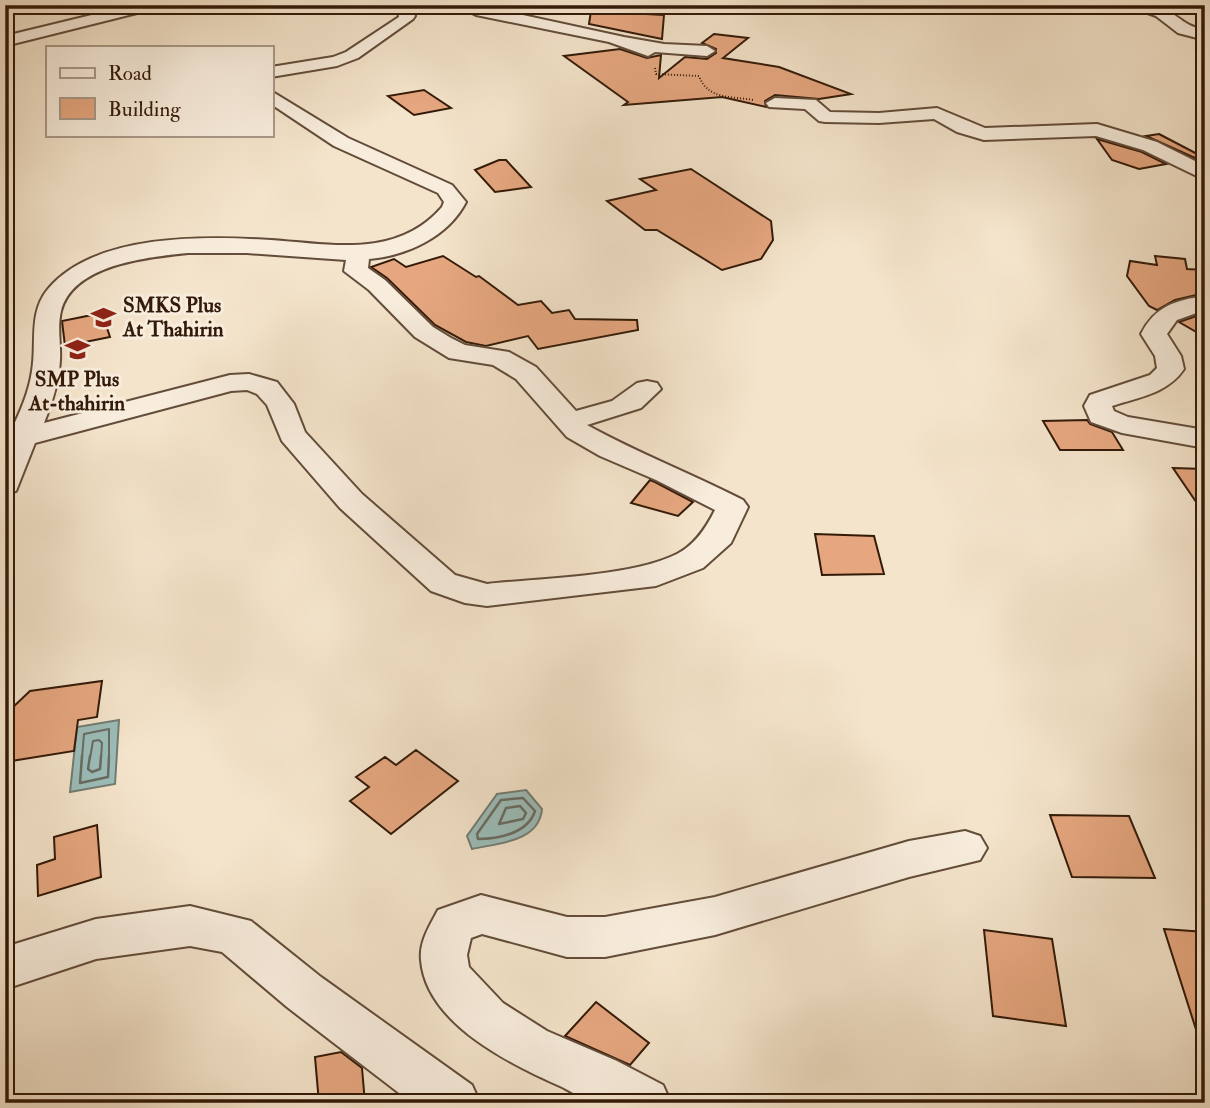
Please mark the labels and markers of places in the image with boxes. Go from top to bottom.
place label: SMKS Plus At Thahirin [122,292,224,343]
school or university icon: SMKS Plus At Thahirin [89,303,117,331]
school or university icon: SMP Plus At-thahirin [63,336,91,364]
place label: SMP Plus At-thahirin [28,366,125,417]

